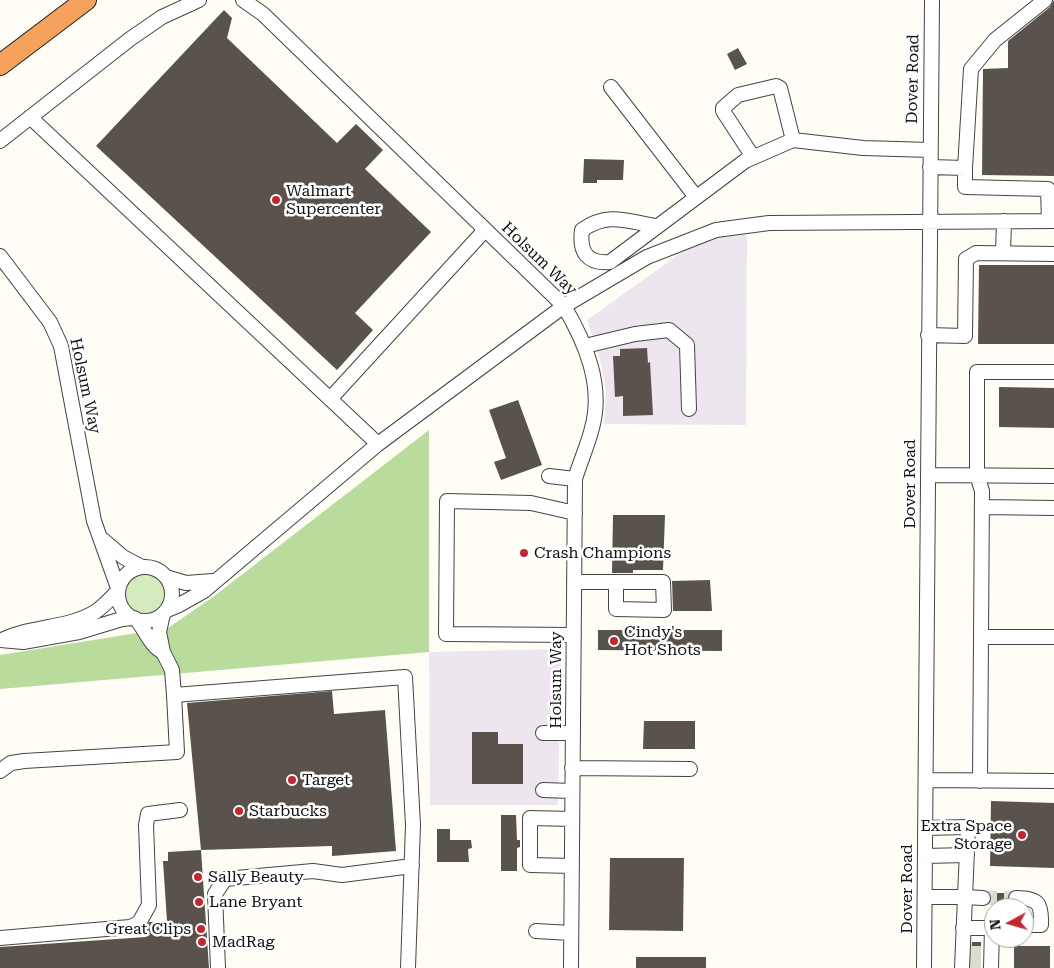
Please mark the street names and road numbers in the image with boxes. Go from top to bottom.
street label: Dover Road [903,34,923,124]
street label: Holsum Way [497,218,581,300]
street label: Holsum Way [65,336,105,436]
street label: Dover Road [900,439,920,529]
street label: Holsum Way [546,631,566,729]
street label: Dover Road [897,844,917,934]

